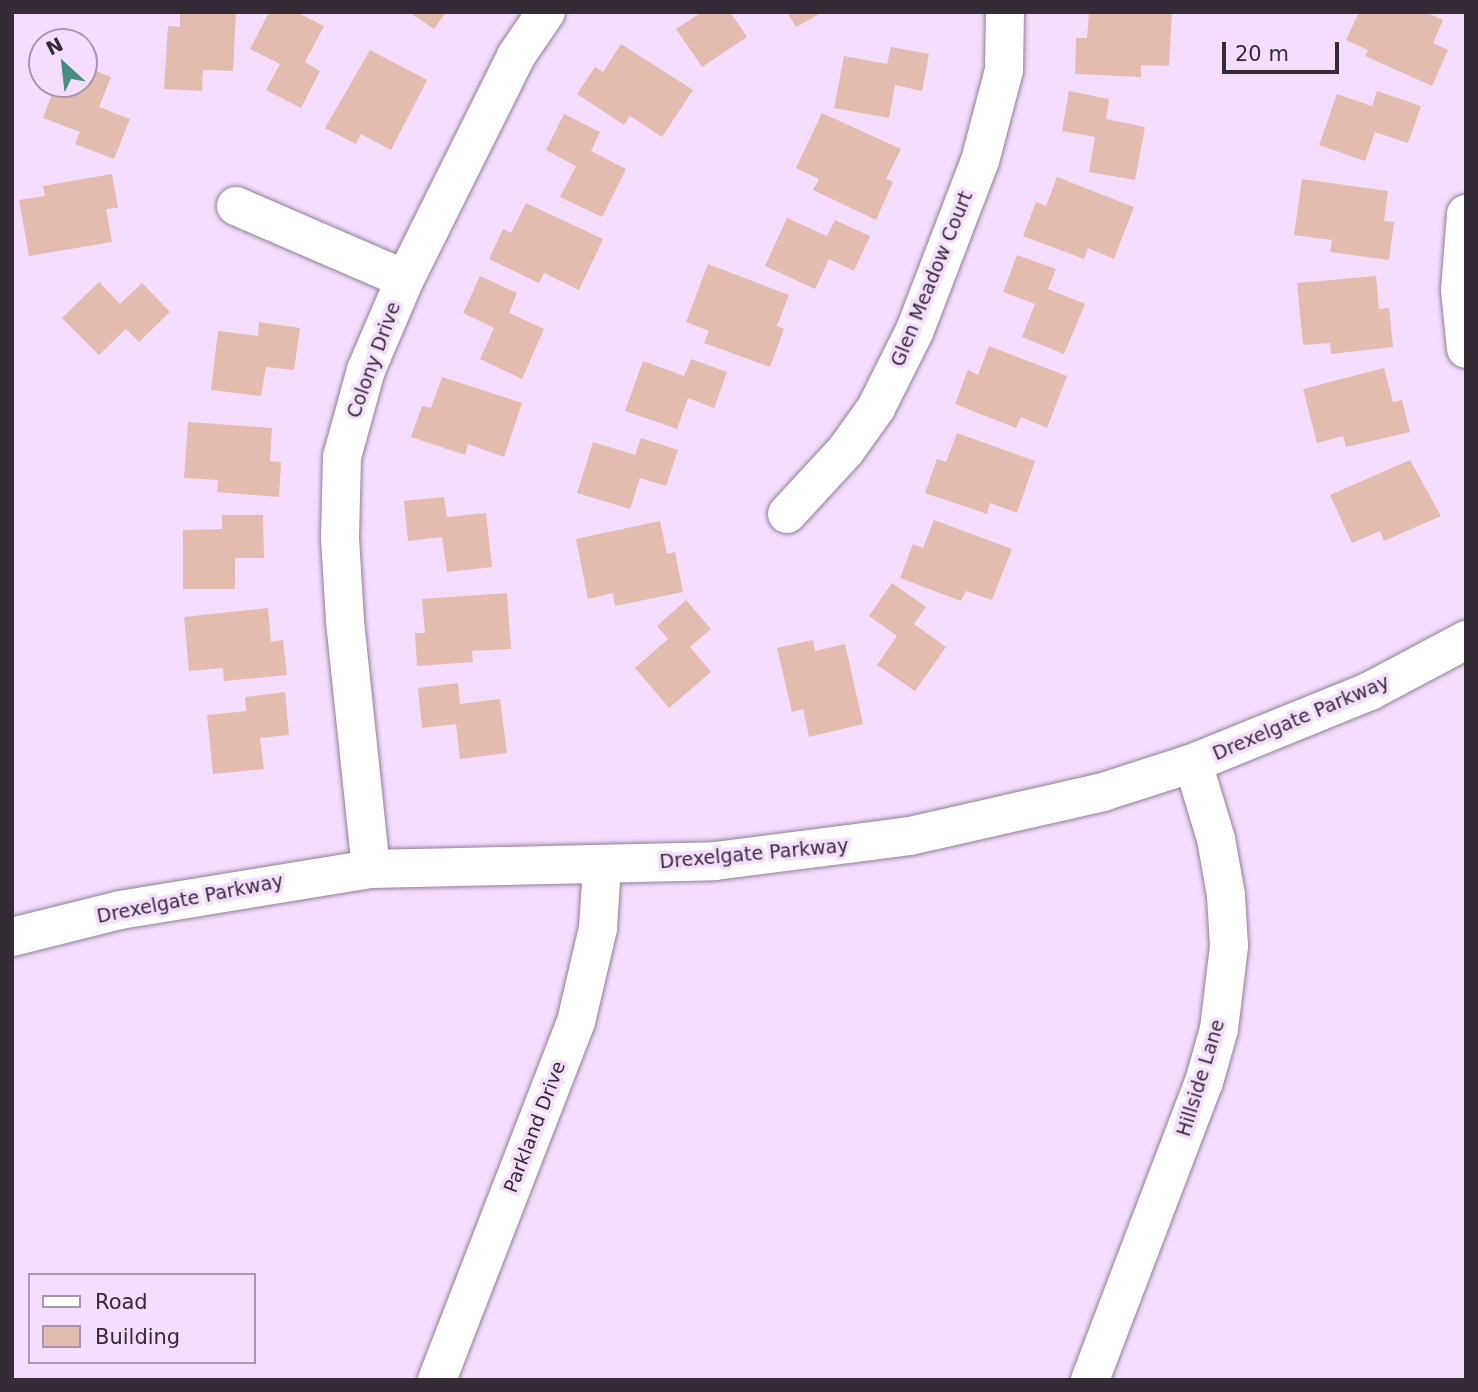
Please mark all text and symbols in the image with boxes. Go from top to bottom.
north arrow [28,28,98,98]
scale bar [1226,28,1343,72]
text: N [42,33,66,59]
text: 20 m [1235,42,1289,66]
street label: Glen Meadow Court [886,188,978,370]
street label: Colony Drive [342,299,406,421]
street label: Drexelgate Parkway [1209,671,1393,765]
street label: Drexelgate Parkway [659,834,849,874]
street label: Drexelgate Parkway [95,870,285,928]
street label: Hillside Lane [1172,1017,1230,1139]
street label: Parkland Drive [499,1058,571,1196]
legend [28,1273,256,1364]
text: Road [95,1290,148,1314]
text: Building [95,1325,180,1349]

